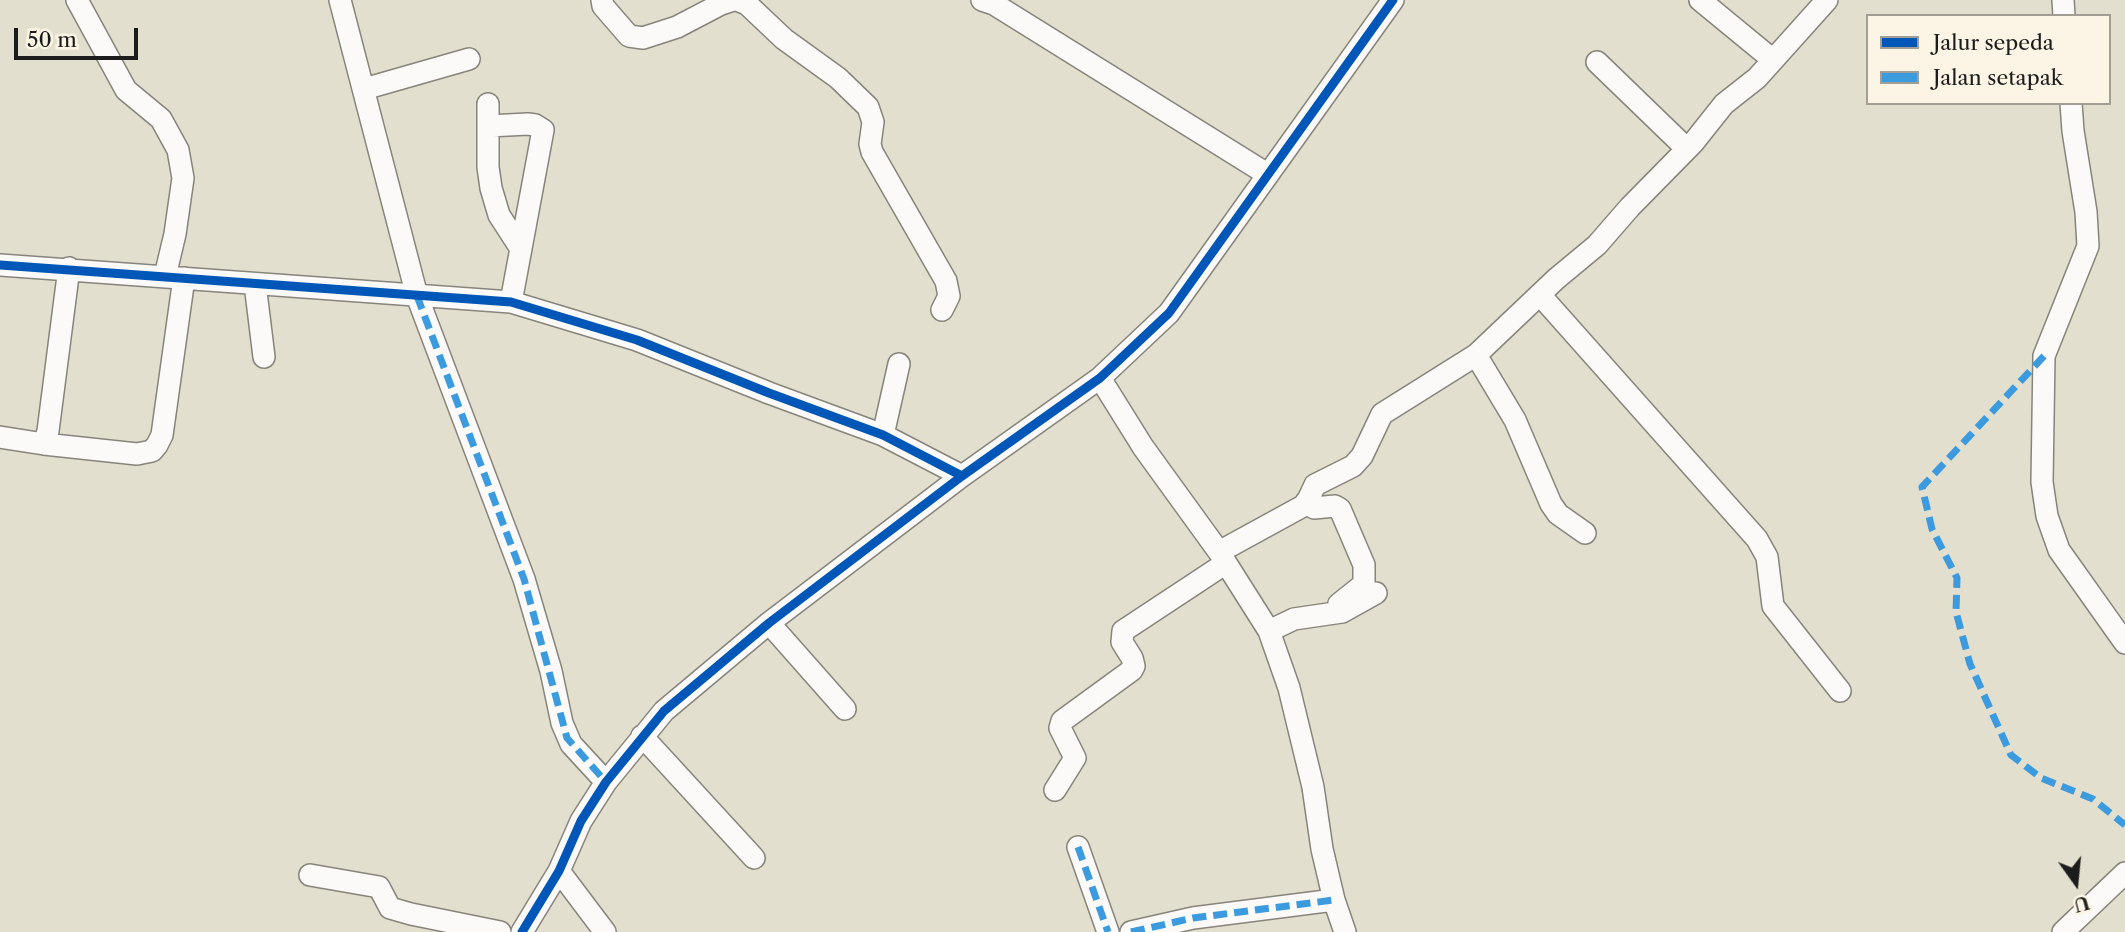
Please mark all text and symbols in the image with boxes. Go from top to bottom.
scale bar [18,14,142,58]
legend [1866,14,2111,105]
text: 50 m [27,27,77,52]
text: Jalur sepeda [1933,30,2054,55]
text: Jalan setapak [1933,65,2063,90]
north arrow [2041,848,2111,918]
text: U [2071,891,2092,917]

